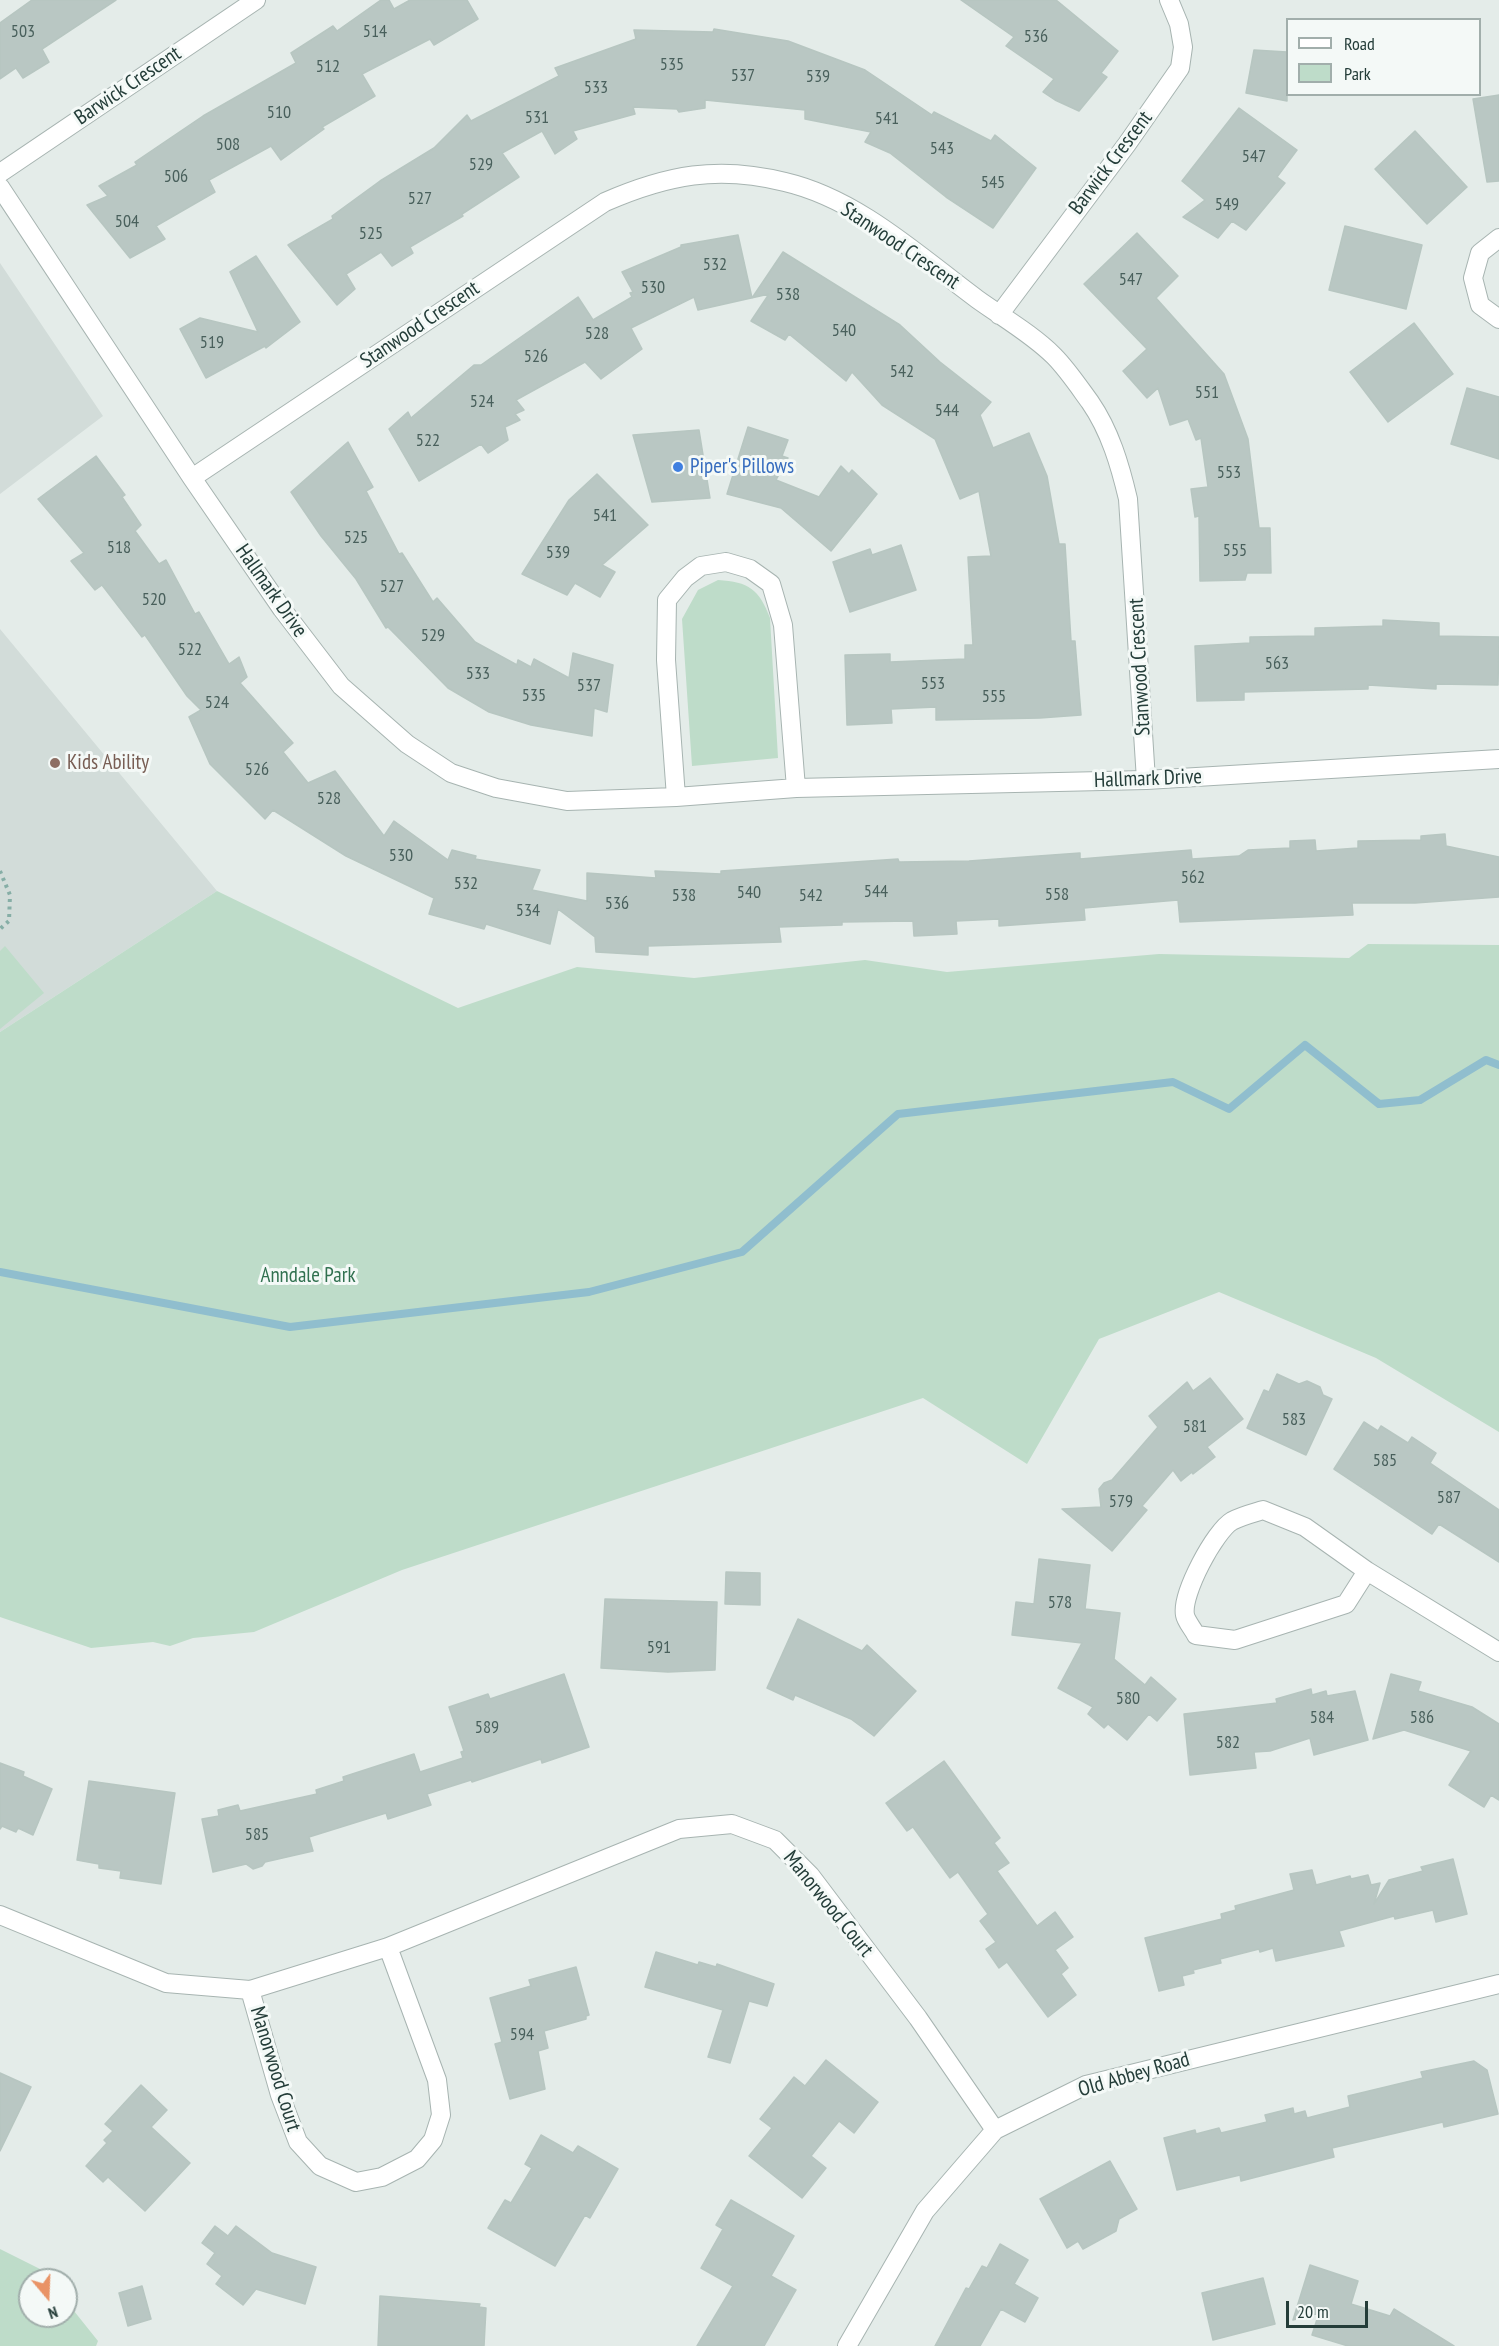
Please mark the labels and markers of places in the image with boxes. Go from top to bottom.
place label: Piper's Pillows [690,454,794,480]
marker: Piper's Pillows [671,460,685,474]
place label: Kids Ability [67,750,149,776]
marker: Kids Ability [48,756,62,770]

